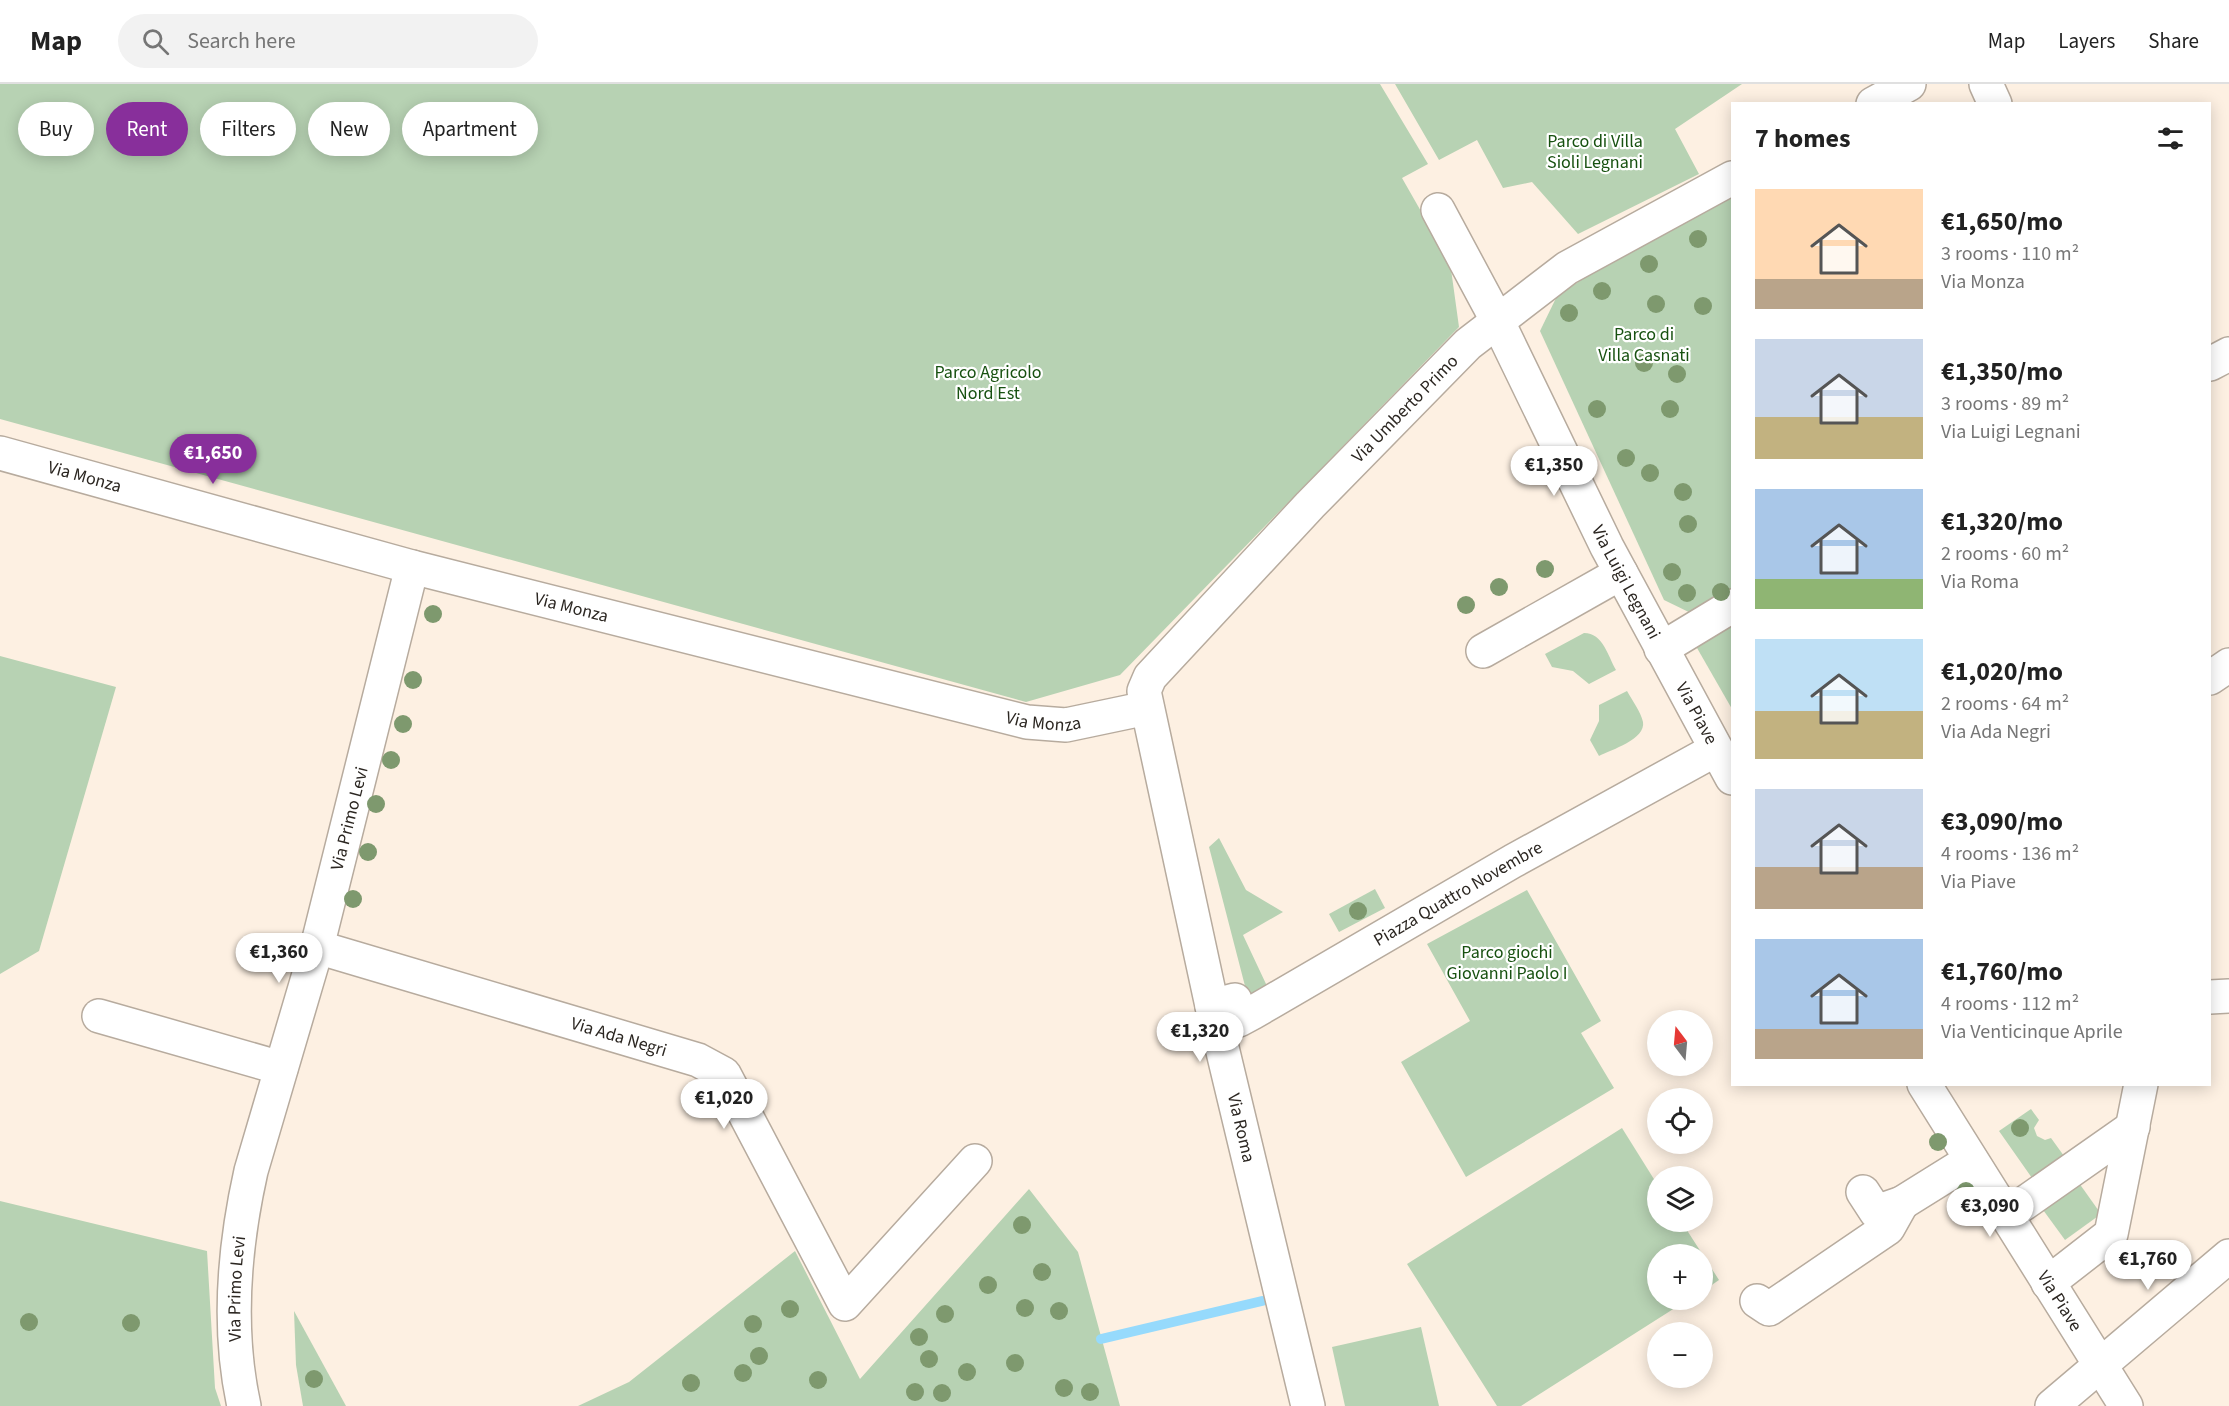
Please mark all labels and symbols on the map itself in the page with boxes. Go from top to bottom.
park label: Parco di Villa Sioli Legnani [1547,129,1643,175]
park label: Parco di Villa Casnati [1598,322,1690,368]
street label: Via Umberto Primo [1346,349,1464,468]
park label: Parco Agricolo Nord Est [934,360,1042,406]
pin: €1,650 [164,434,262,485]
pin: €1,350 [1505,446,1603,497]
street label: Via Monza [45,454,125,499]
street label: Via Luigi Legnani [1586,521,1667,643]
street label: Via Monza [532,586,611,629]
street label: Via Piave [1670,678,1724,749]
street label: Via Monza [1003,705,1083,738]
street label: Via Primo Levi [324,764,374,873]
street label: Piazza Quattro Novembre [1369,835,1547,952]
pin: €1,360 [230,933,328,984]
park label: Parco giochi Giovanni Paolo I [1447,940,1568,986]
north arrow [1647,1010,1713,1076]
street label: Via Ada Negri [568,1011,670,1063]
pin: €1,320 [1151,1012,1249,1063]
pin: €1,020 [675,1079,773,1130]
street label: Via Roma [1221,1091,1261,1165]
pin: €3,090 [1941,1187,2039,1238]
street label: Via Primo Levi [222,1234,252,1342]
pin: €1,760 [2099,1240,2197,1291]
street label: Via Piave [2032,1266,2089,1336]

